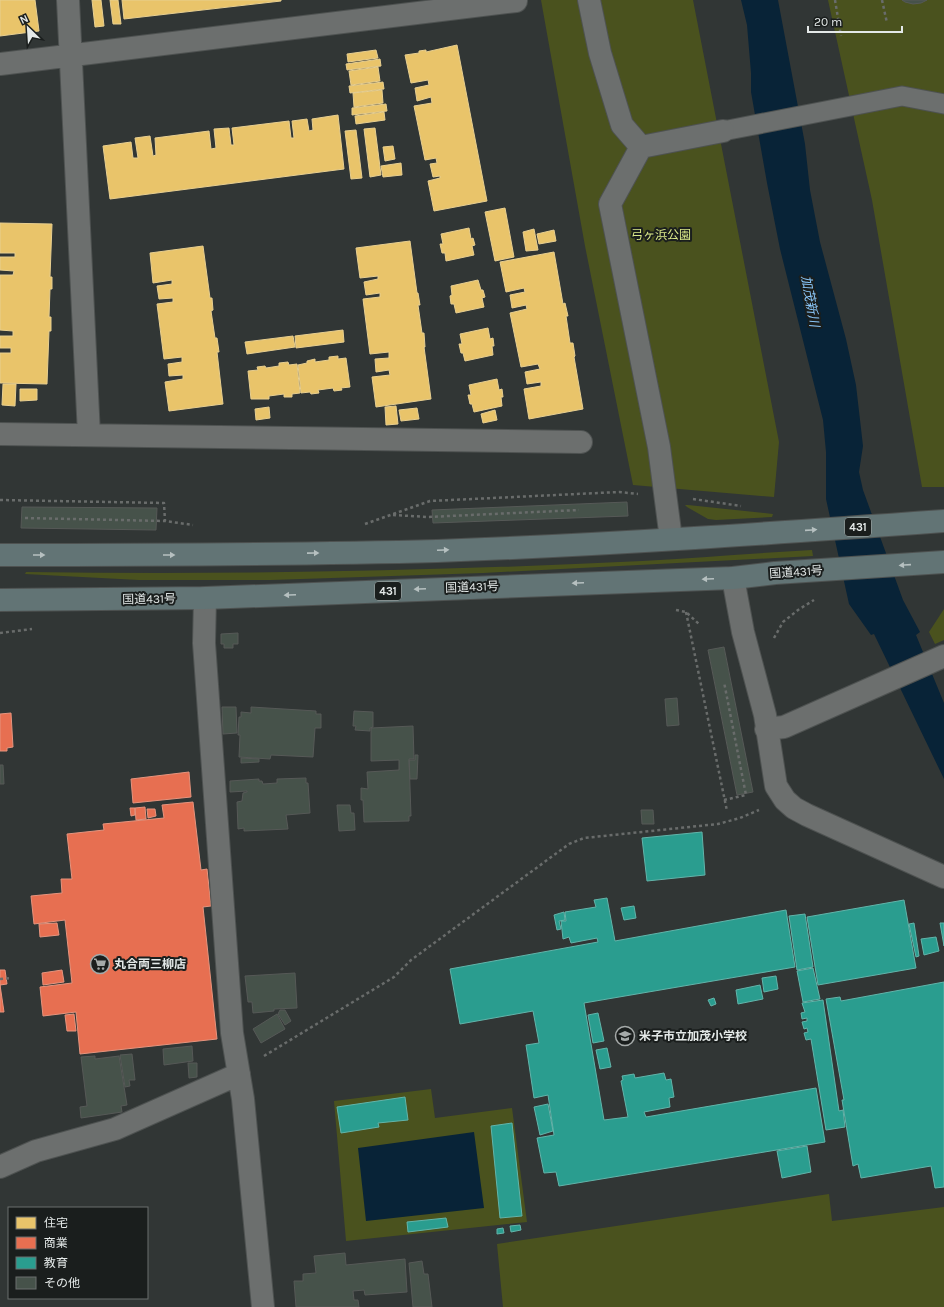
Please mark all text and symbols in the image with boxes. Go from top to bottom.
north arrow [8,8,48,48]
scale bar [808,8,902,34]
text: N [18,12,30,27]
text: 20 m [814,15,842,29]
park label: 弓ヶ浜公園 [631,228,691,242]
water label: 加茂新川 [799,274,823,330]
road number: 431 [845,518,871,536]
one-way arrow [805,527,817,534]
one-way arrow [437,547,449,554]
one-way arrow [307,550,320,556]
one-way arrow [33,552,46,558]
one-way arrow [163,552,176,558]
one-way arrow [899,561,911,568]
street label: 国道431号 [769,563,823,581]
one-way arrow [701,576,714,582]
street label: 国道431号 [445,579,499,595]
one-way arrow [572,580,584,587]
road number: 431 [375,582,401,600]
one-way arrow [414,586,426,593]
one-way arrow [284,591,296,598]
street label: 国道431号 [122,592,176,606]
supermarket icon: 丸合両三柳店 [89,953,111,975]
place label: 丸合両三柳店 [114,957,186,971]
school or university icon: 米子市立加茂小学校 [614,1025,636,1047]
place label: 米子市立加茂小学校 [639,1029,747,1043]
legend [8,1207,148,1299]
text: 住宅 [44,1216,68,1230]
text: 商業 [44,1236,68,1250]
text: 教育 [44,1256,68,1270]
text: その他 [44,1276,80,1290]

